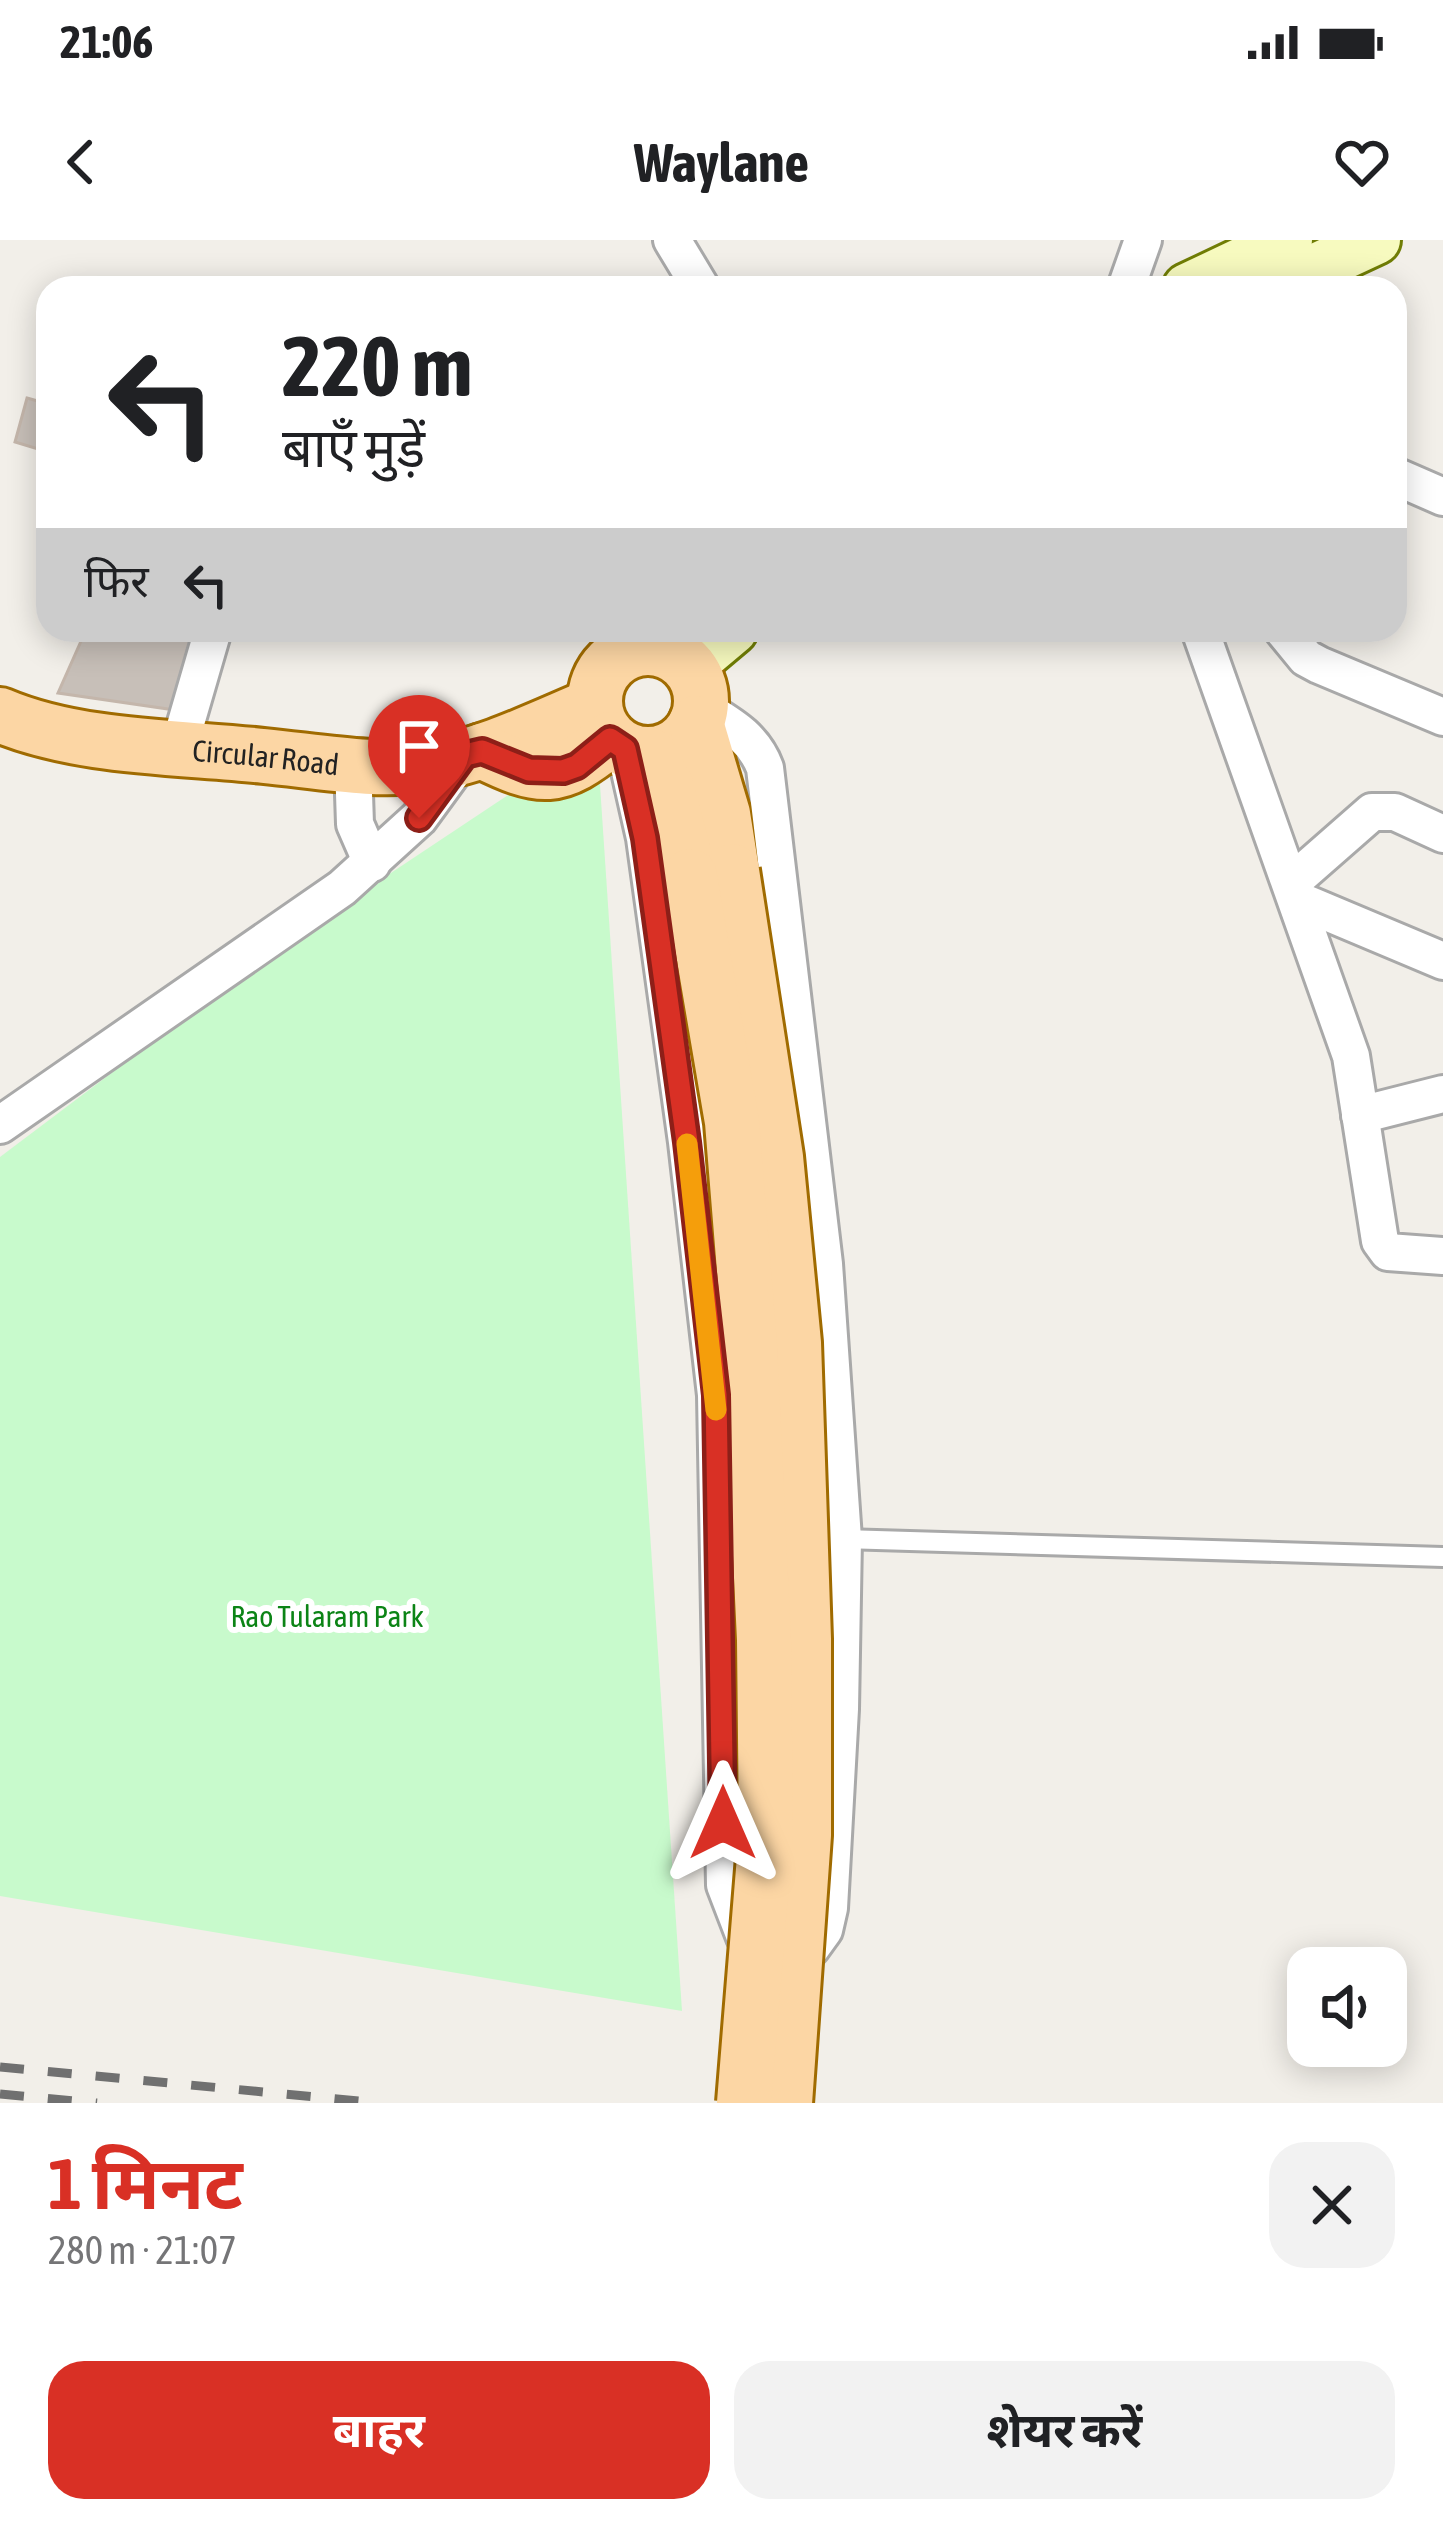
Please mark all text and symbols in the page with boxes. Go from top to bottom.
text: 21:06 [60,16,154,68]
icon: back [48,129,114,195]
icon: heart [1329,129,1395,195]
text: Waylane [634,132,809,193]
text: 220 m [282,318,472,414]
icon: left [84,324,240,480]
text: बाएँ मुड़ें [282,417,425,478]
icon: left [173,552,239,618]
text: फिर [84,555,149,607]
pin [368,695,470,818]
icon: arrive [386,713,452,779]
street label: Circular Road [191,733,341,781]
park label: Rao Tularam Park [230,1599,424,1633]
position arrow [660,1760,786,1886]
map controls [1287,1947,1407,2067]
button: sound [1287,1947,1407,2067]
text: 1 मिनट [48,2142,243,2224]
button: close [1269,2142,1395,2268]
text: 280 m · 21:07 [48,2228,237,2272]
button: बाहर [48,2361,710,2499]
button: शेयर करें [734,2361,1395,2499]

